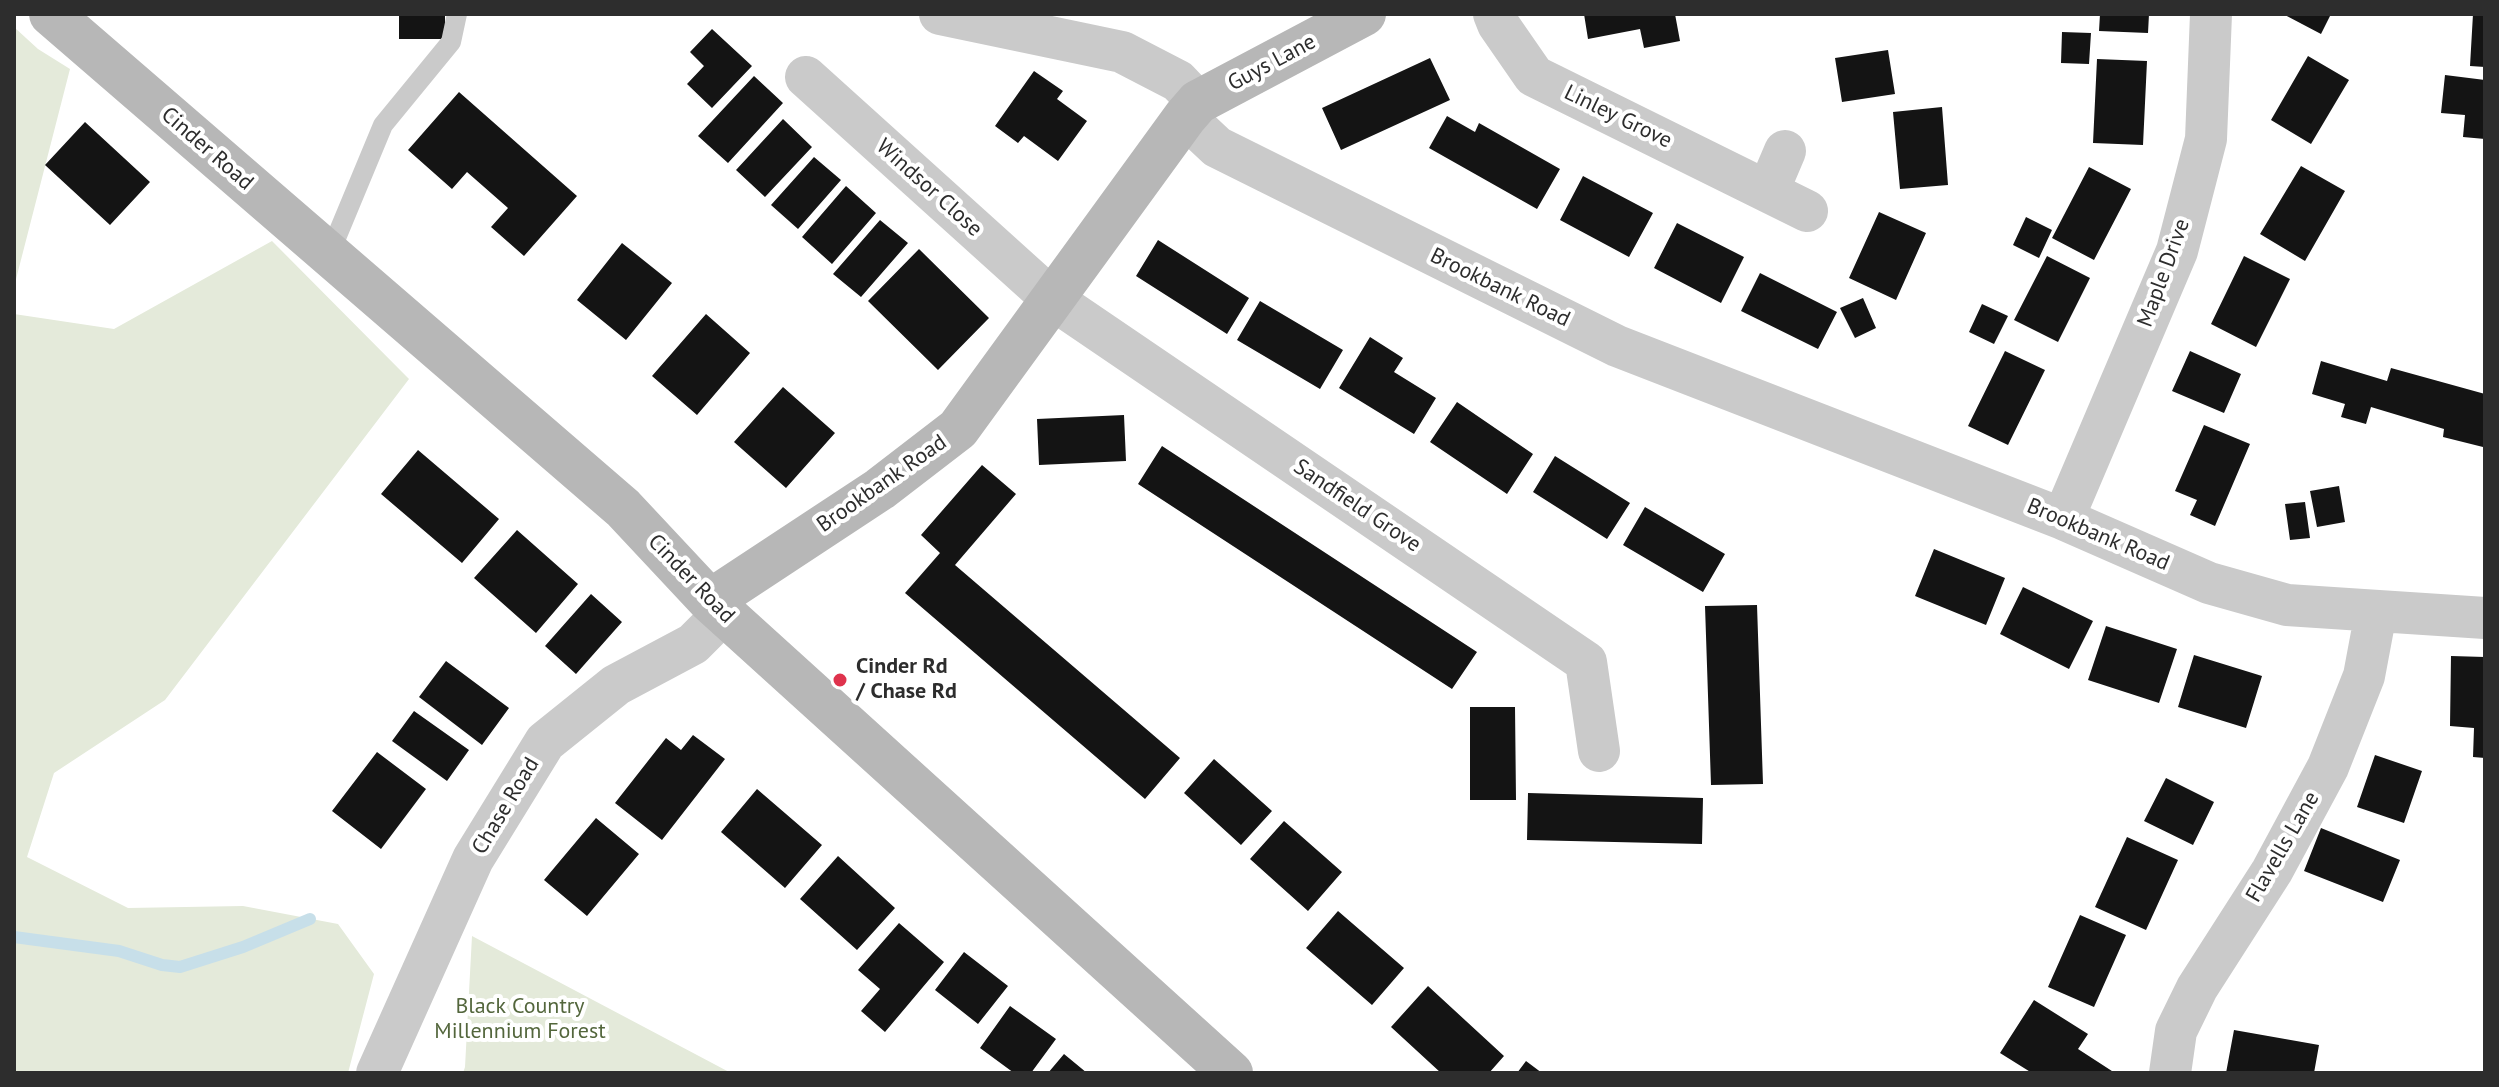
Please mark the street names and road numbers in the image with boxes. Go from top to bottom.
street label: Guys Lane [1224,29,1320,97]
street label: Linley Grove [1560,80,1676,154]
street label: Cinder Road [156,102,258,196]
street label: Windsor Close [871,133,987,243]
street label: Maple Drive [2132,215,2196,331]
street label: Brookbank Road [1426,243,1574,333]
street label: Brookbank Road [812,430,952,538]
street label: Sandfield Grove [1288,454,1426,558]
street label: Brookbank Road [2023,493,2173,577]
street label: Cinder Road [642,529,740,629]
street label: Chase Road [467,753,545,859]
street label: Flavells Lane [2241,787,2325,907]

